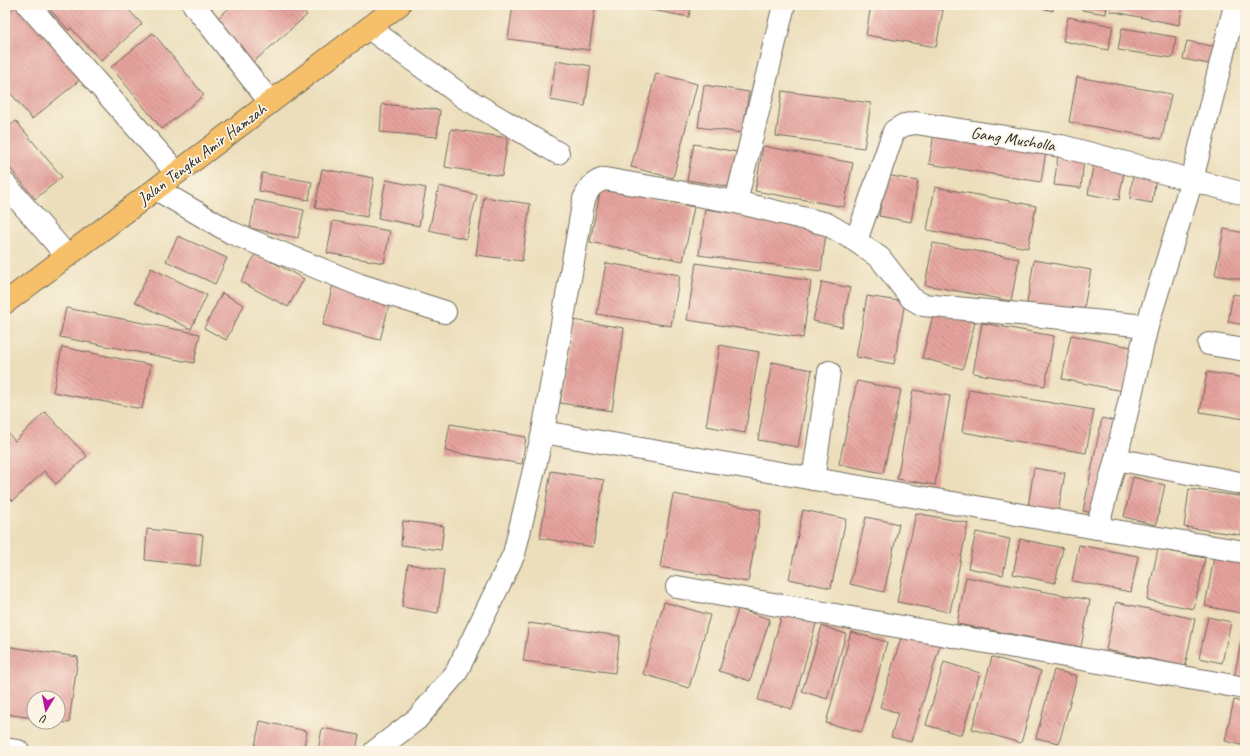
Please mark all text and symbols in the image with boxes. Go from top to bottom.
street label: Jalan Tengku Amir Hamzah [133,98,271,210]
street label: Gang Musholla [969,122,1058,156]
north arrow [26,690,66,730]
text: U [38,712,48,727]

